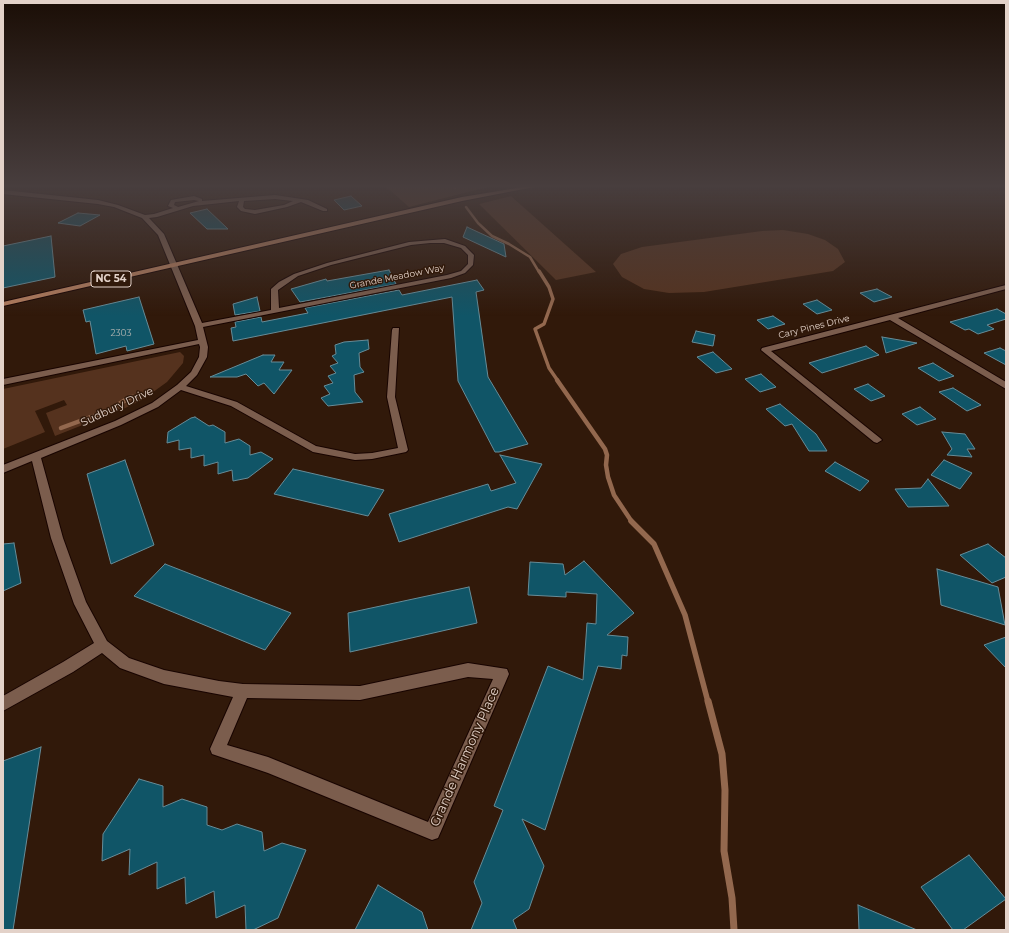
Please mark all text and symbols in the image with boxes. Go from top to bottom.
street label: Grande Meadow Way [349,263,445,291]
road number: NC 54 [91,271,131,287]
street label: Cary Pines Drive [777,313,851,341]
house number: 2303 [110,328,132,338]
street label: Sudbury Drive [79,384,155,430]
street label: Grande Harmony Place [427,685,503,829]

